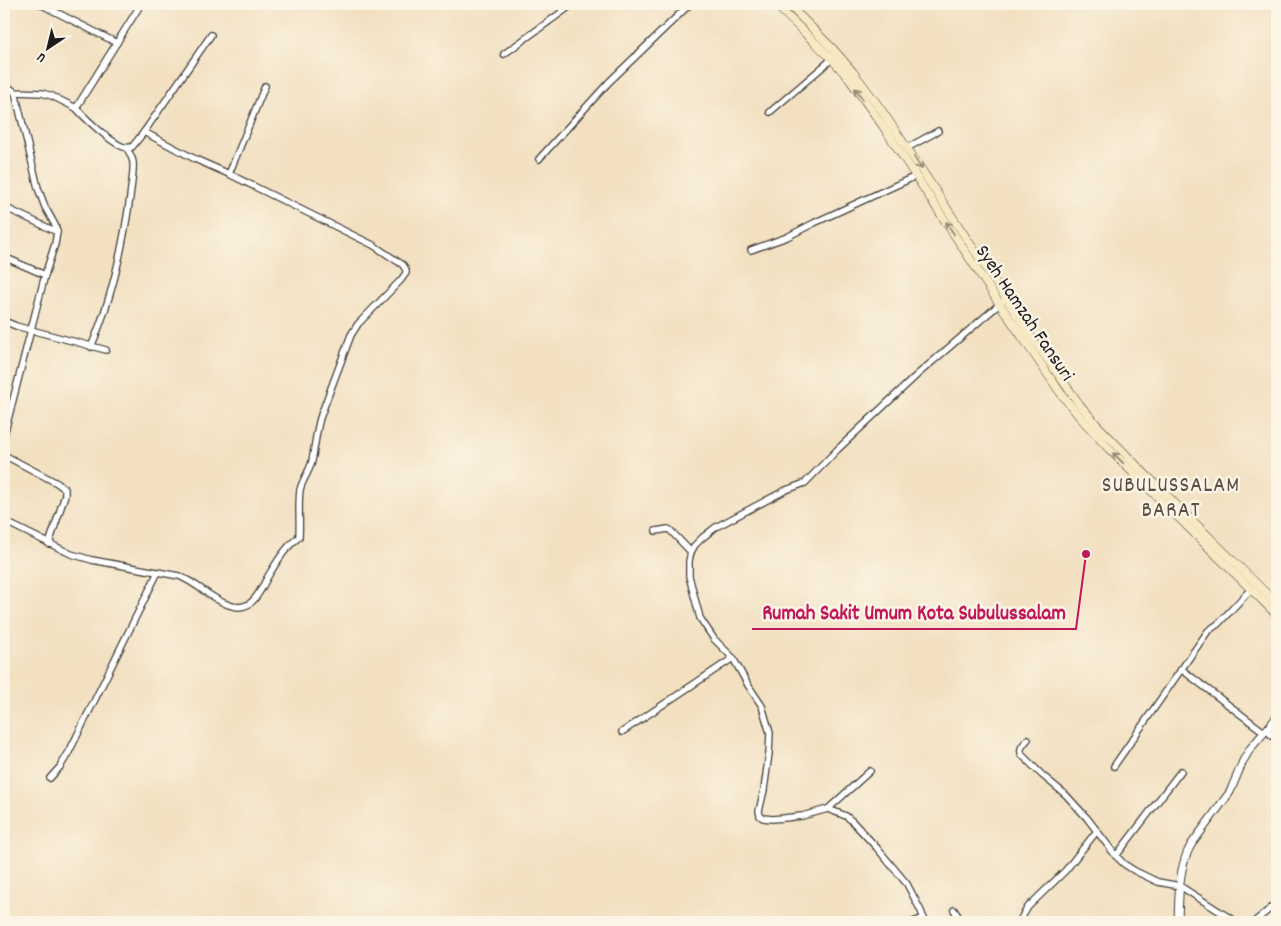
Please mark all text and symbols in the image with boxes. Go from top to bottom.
north arrow [22,22,72,72]
text: U [33,47,50,67]
one-way arrow [854,87,864,101]
one-way arrow [913,156,923,170]
one-way arrow [945,221,955,235]
street label: Syeh Hamzah Fansuri [967,240,1080,388]
one-way arrow [1112,451,1124,464]
district label: SUBULUSSALAM BARAT [1102,471,1240,527]
callout: Rumah Sakit Umum Kota Subulussalam [752,593,1076,629]
text: Rumah Sakit Umum Kota Subulussalam [762,600,1066,630]

